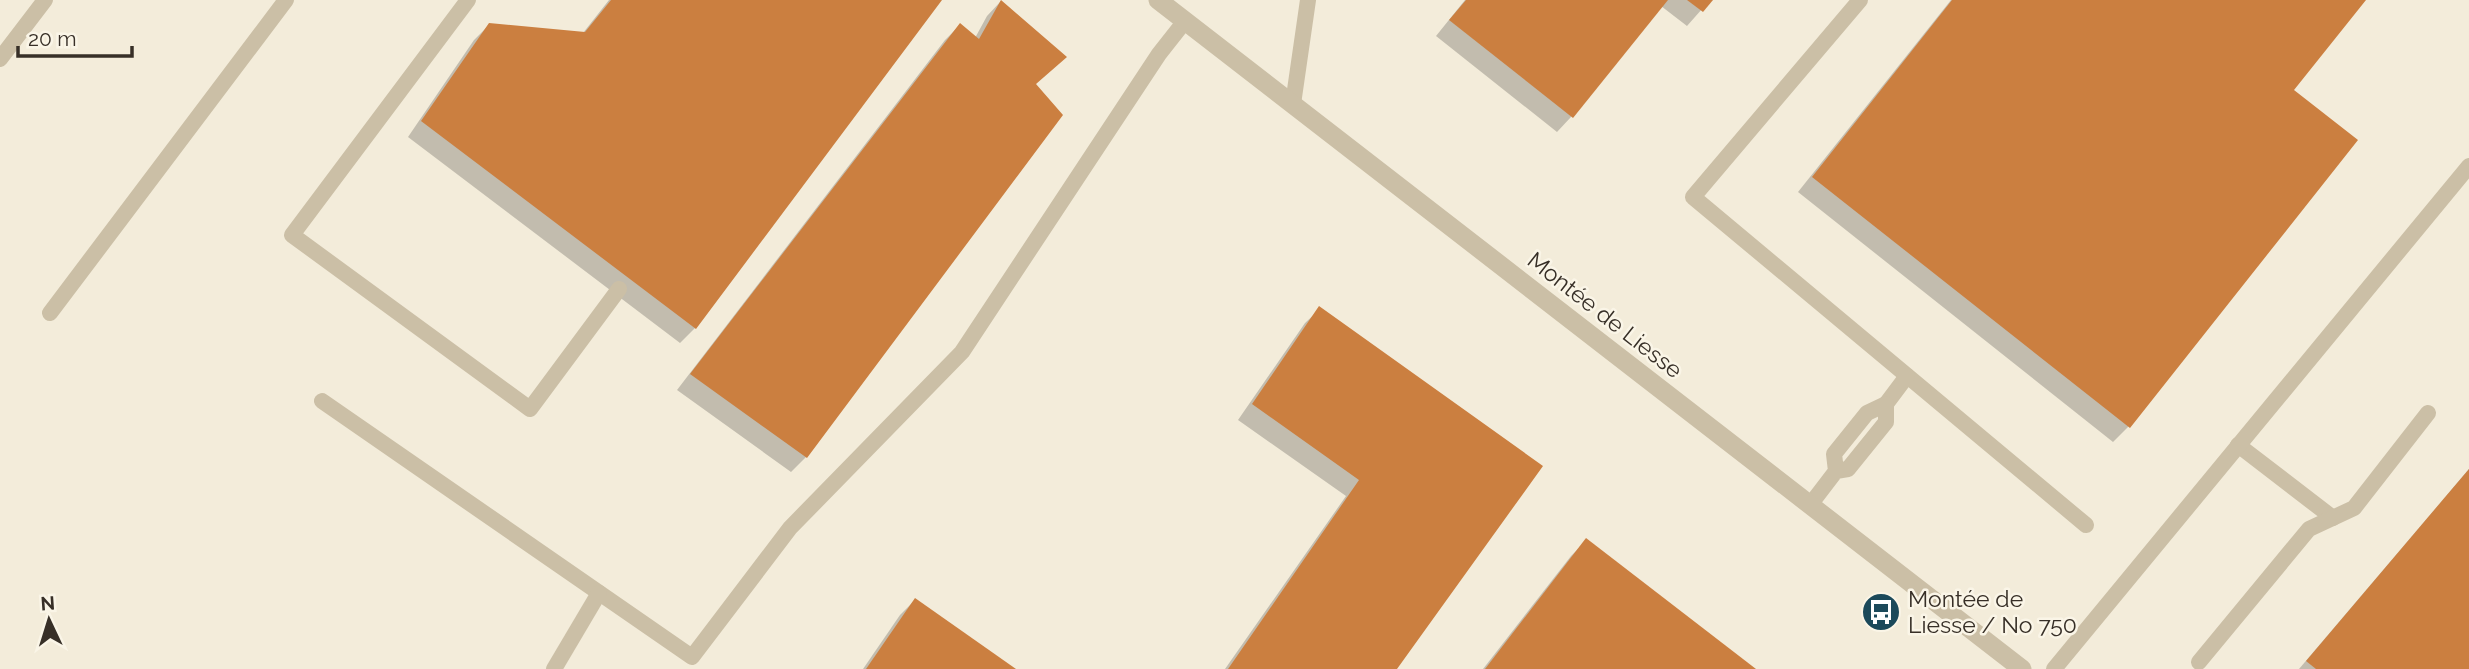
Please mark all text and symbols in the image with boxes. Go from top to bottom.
scale bar [18,14,131,58]
text: 20 m [28,26,76,51]
street label: Montée de Liesse [1523,246,1688,383]
north arrow [14,585,84,655]
place label: Montée de Liesse / No 750 [1908,585,2077,638]
bus stop icon: Montée de Liesse / No 750 [1860,591,1902,633]
text: N [40,592,56,615]

